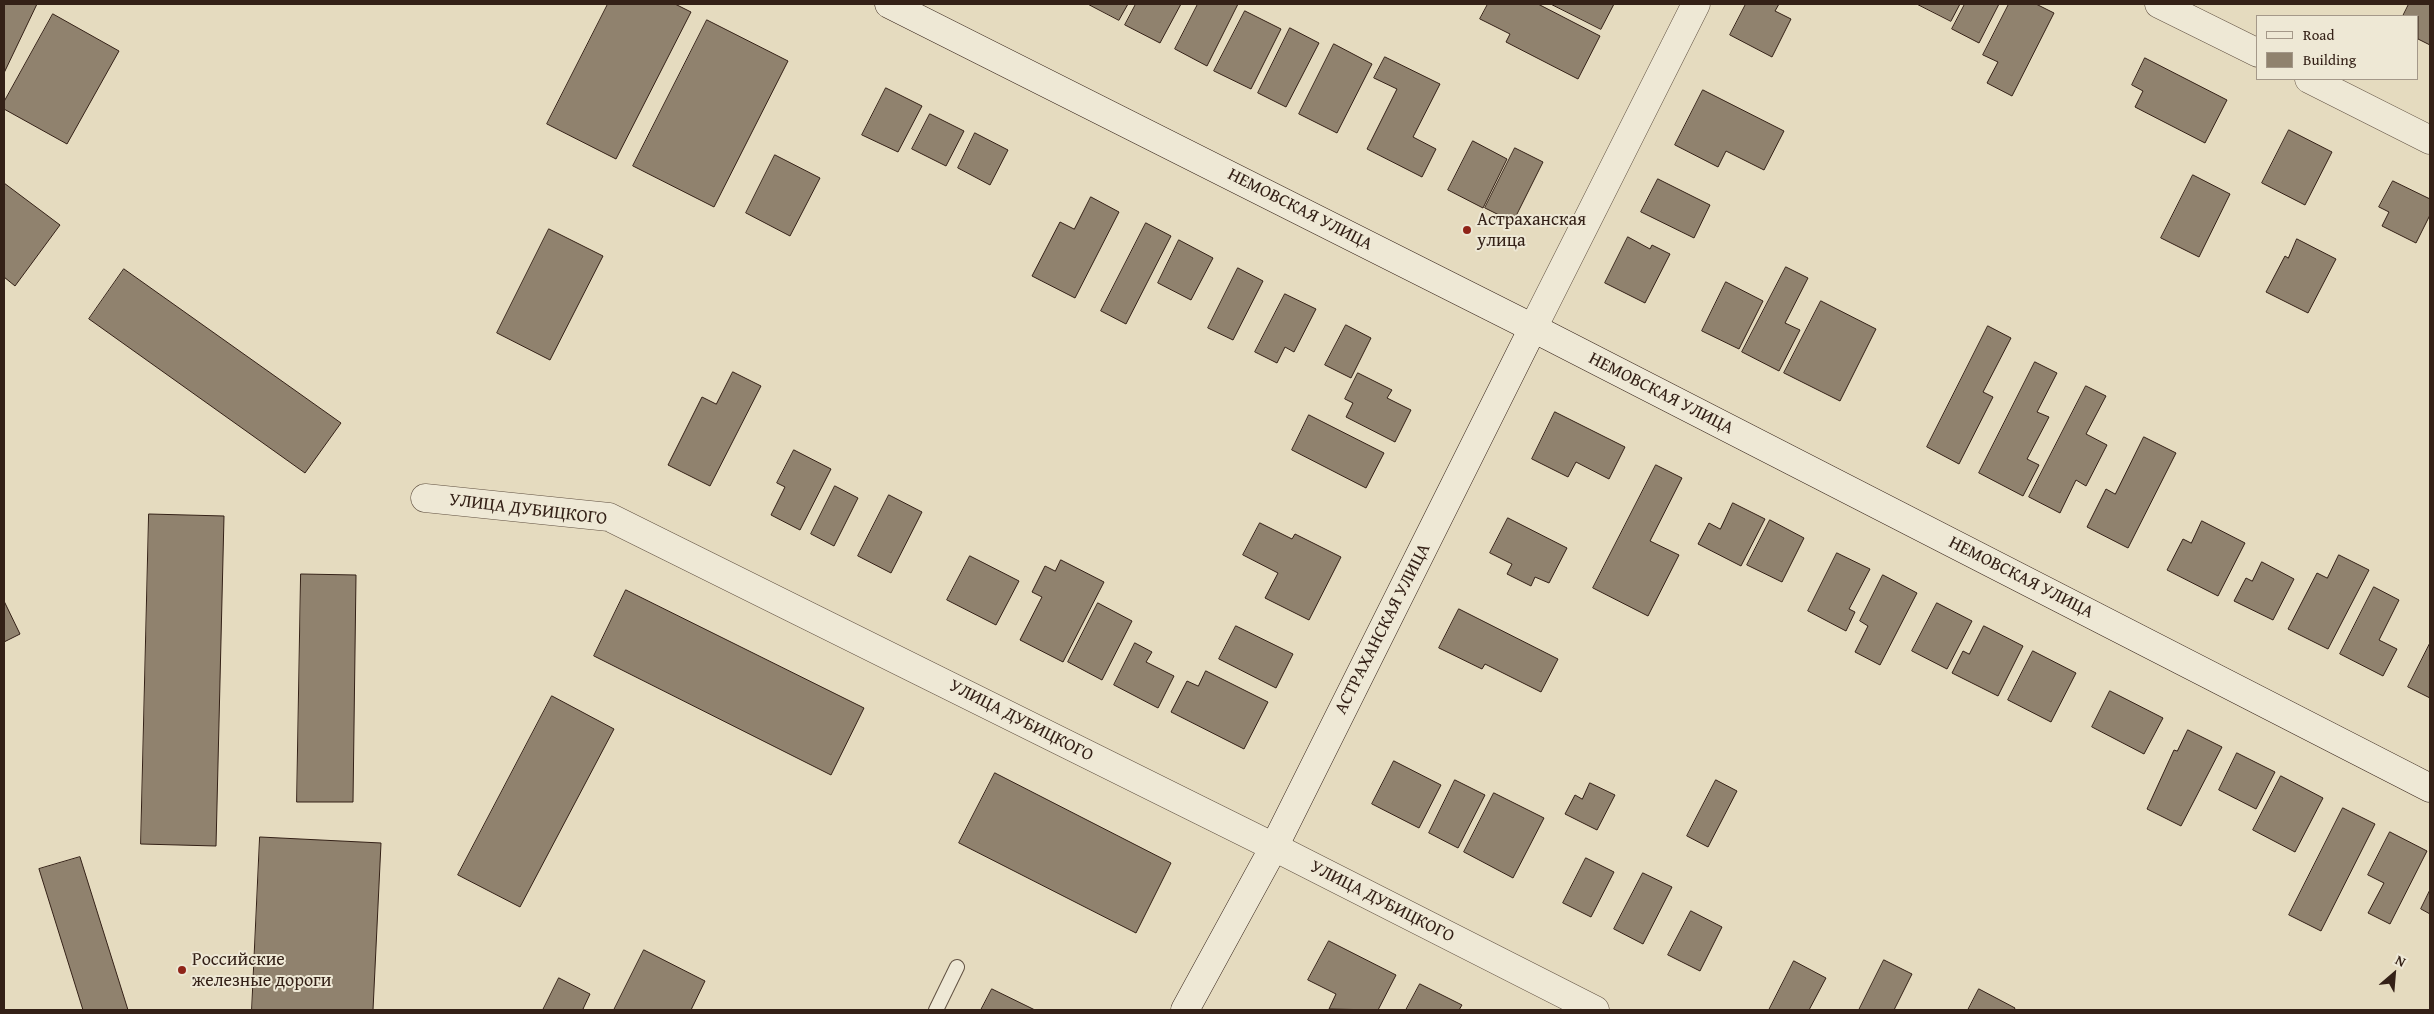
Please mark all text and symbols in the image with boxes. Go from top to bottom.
legend [2256,15,2419,80]
text: Road [2303,24,2334,45]
text: Building [2303,49,2356,70]
street label: НЕМОВСКАЯ УЛИЦА [1224,164,1376,256]
place label: Астраханская улица [1477,209,1586,252]
marker: Астраханская улица [1461,224,1473,236]
street label: НЕМОВСКАЯ УЛИЦА [1585,348,1737,440]
street label: УЛИЦА ДУБИЦКОГО [448,490,608,530]
street label: НЕМОВСКАЯ УЛИЦА [1945,532,2097,624]
street label: АСТРАХАНСКАЯ УЛИЦА [1331,540,1435,718]
street label: УЛИЦА ДУБИЦКОГО [945,675,1097,767]
street label: УЛИЦА ДУБИЦКОГО [1306,856,1458,948]
place label: Российские железные дороги [192,949,331,992]
north arrow [2369,949,2419,999]
text: N [2392,950,2410,972]
marker: Российские железные дороги [176,964,188,976]

